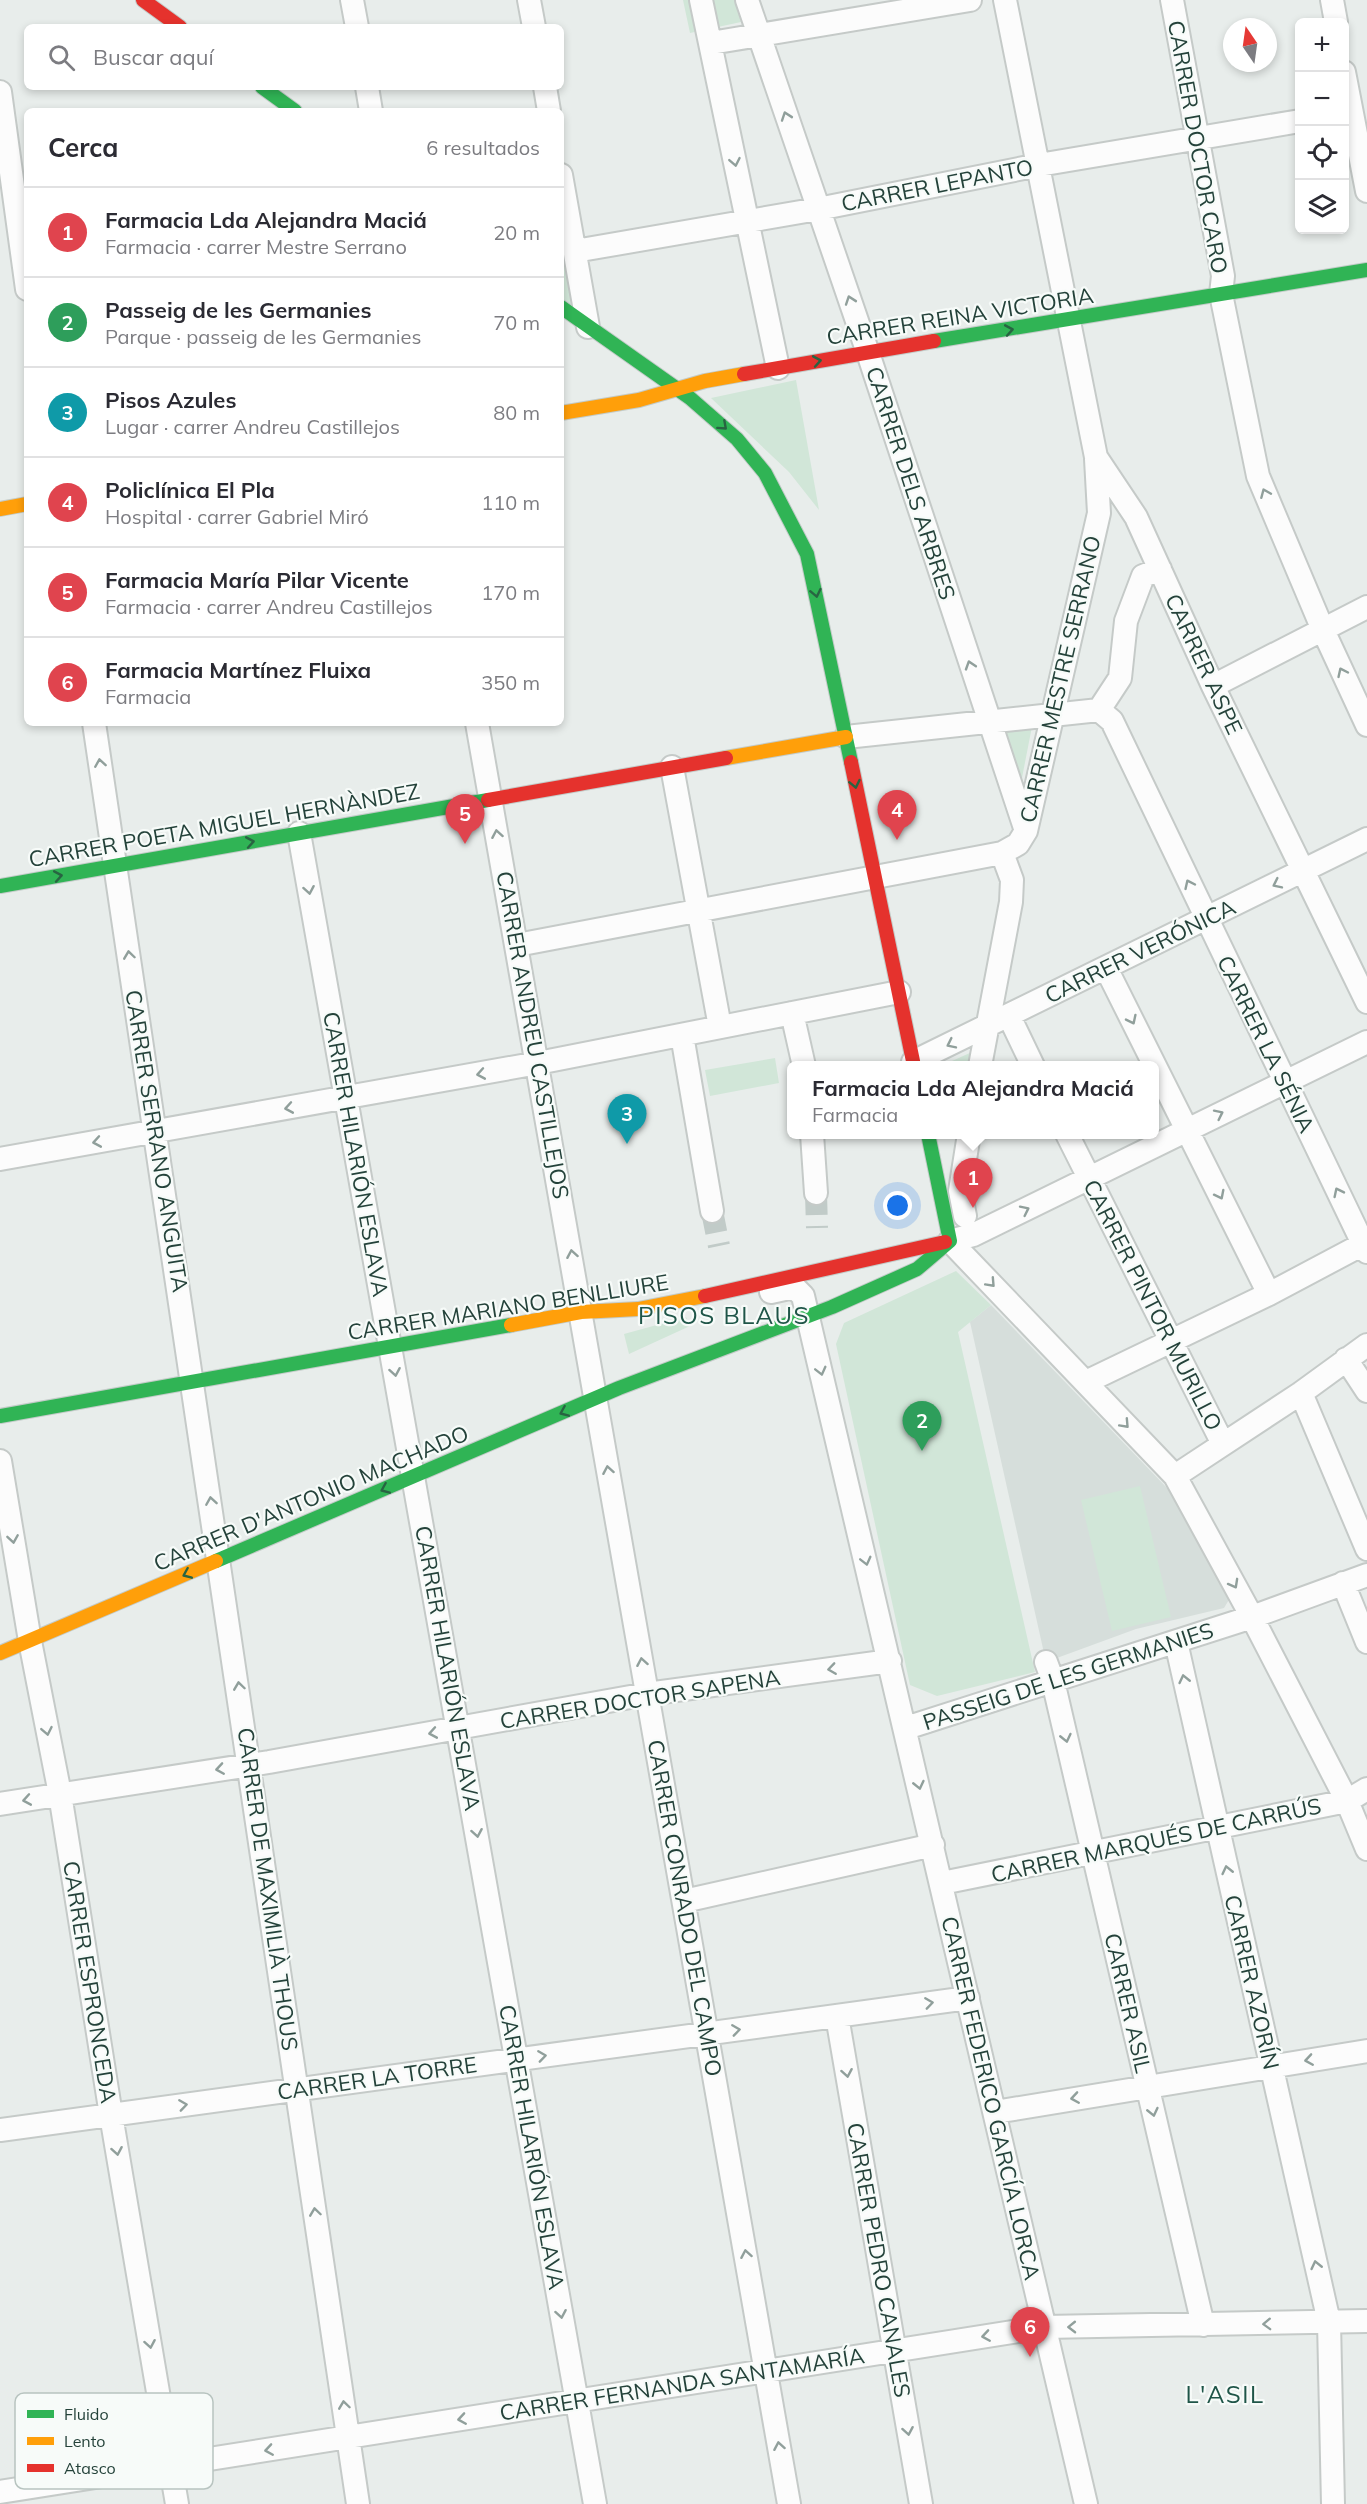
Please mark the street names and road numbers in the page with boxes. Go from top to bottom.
street label: CARRER DOCTOR CARO [1162,18,1234,276]
street label: CARRER LEPANTO [839,153,1035,217]
street label: CARRER REINA VICTORIA [825,281,1095,351]
street label: CARRER DELS ARBRES [860,363,962,603]
street label: CARRER MESTRE SERRANO [1013,533,1107,825]
street label: CARRER ASPE [1159,589,1249,739]
street label: CARRER POETA MIGUEL HERNÀNDEZ [26,777,422,873]
street label: CARRER ANDREU CASTILLEJOS [490,869,576,1201]
street label: CARRER VERÓNICA [1040,893,1240,1009]
street label: CARRER LA SÉNIA [1211,951,1321,1137]
street label: CARRER SERRANO ANGUITA [119,988,195,1294]
street label: CARRER HILARIÓN ESLAVA [317,1009,395,1299]
street label: CARRER PINTOR MURILLO [1077,1175,1229,1435]
street label: CARRER MARIANO BENLLIURE [345,1268,671,1346]
street label: CARRER D'ANTONIO MACHADO [149,1419,473,1577]
street label: CARRER HILARIÓN ESLAVA [409,1523,487,1813]
street label: PASSEIG DE LES GERMANIES [919,1616,1217,1736]
street label: CARRER DOCTOR SAPENA [498,1663,782,1735]
street label: CARRER DE MAXIMILIÀ THOUS [231,1726,305,2052]
street label: CARRER CONRADO DEL CAMPO [642,1737,728,2079]
street label: CARRER MARQUÉS DE CARRÚS [988,1791,1324,1889]
street label: CARRER ESPRONCEDA [57,1859,123,2105]
street label: CARRER AZORÍN [1218,1892,1286,2072]
street label: CARRER FEDERICO GARCÍA LORCA [935,1914,1047,2282]
street label: CARRER ASIL [1098,1930,1158,2076]
street label: CARRER HILARIÓN ESLAVA [493,2002,571,2292]
street label: CARRER LA TORRE [275,2050,479,2106]
street label: CARRER PEDRO CANALES [841,2120,917,2400]
street label: CARRER FERNANDA SANTAMARÍA [498,2341,866,2427]

